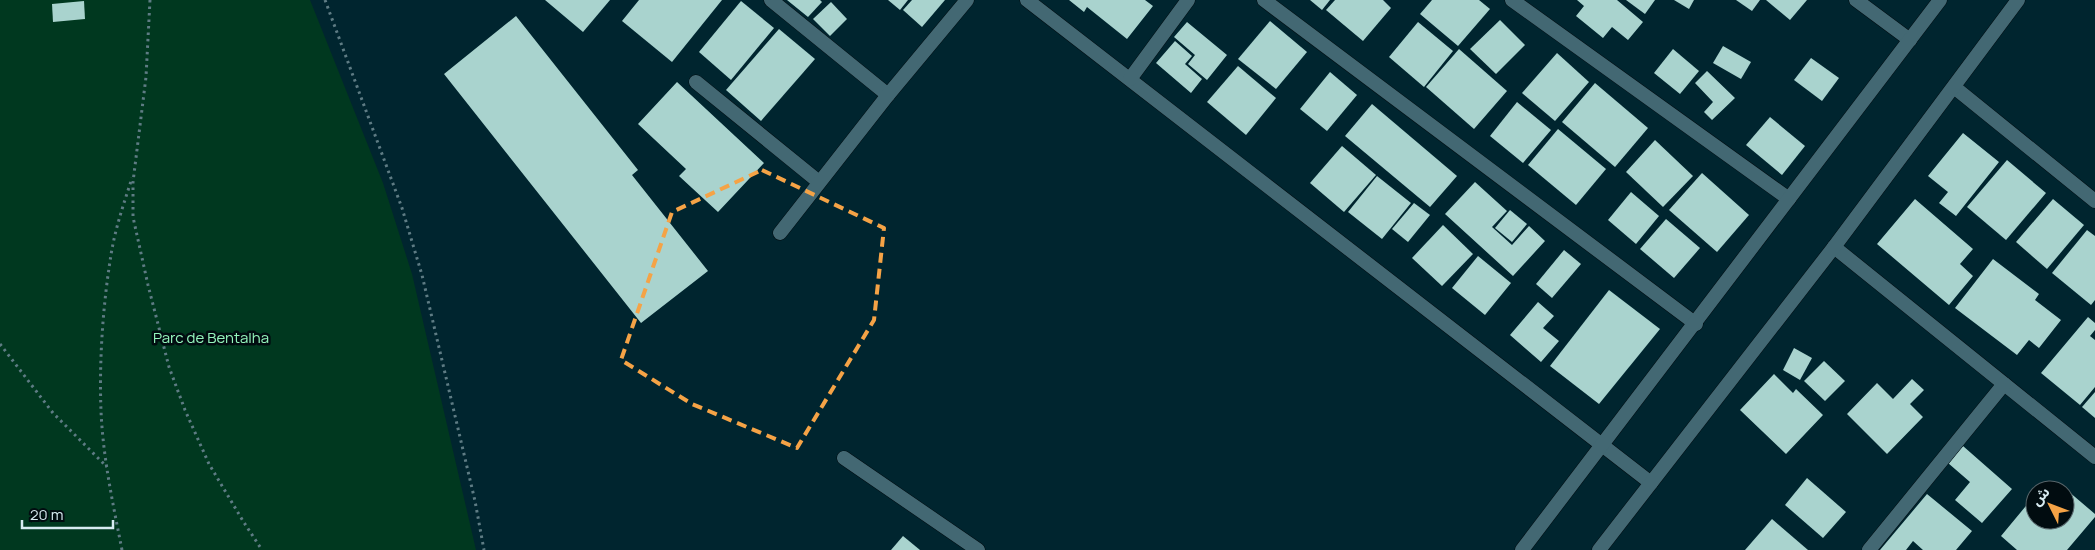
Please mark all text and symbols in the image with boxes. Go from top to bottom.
park label: Parc de Bentalha [153,327,269,348]
north arrow [2025,480,2075,530]
text: ش [2026,482,2053,509]
scale bar [22,498,114,530]
text: 20 m [30,504,63,525]

